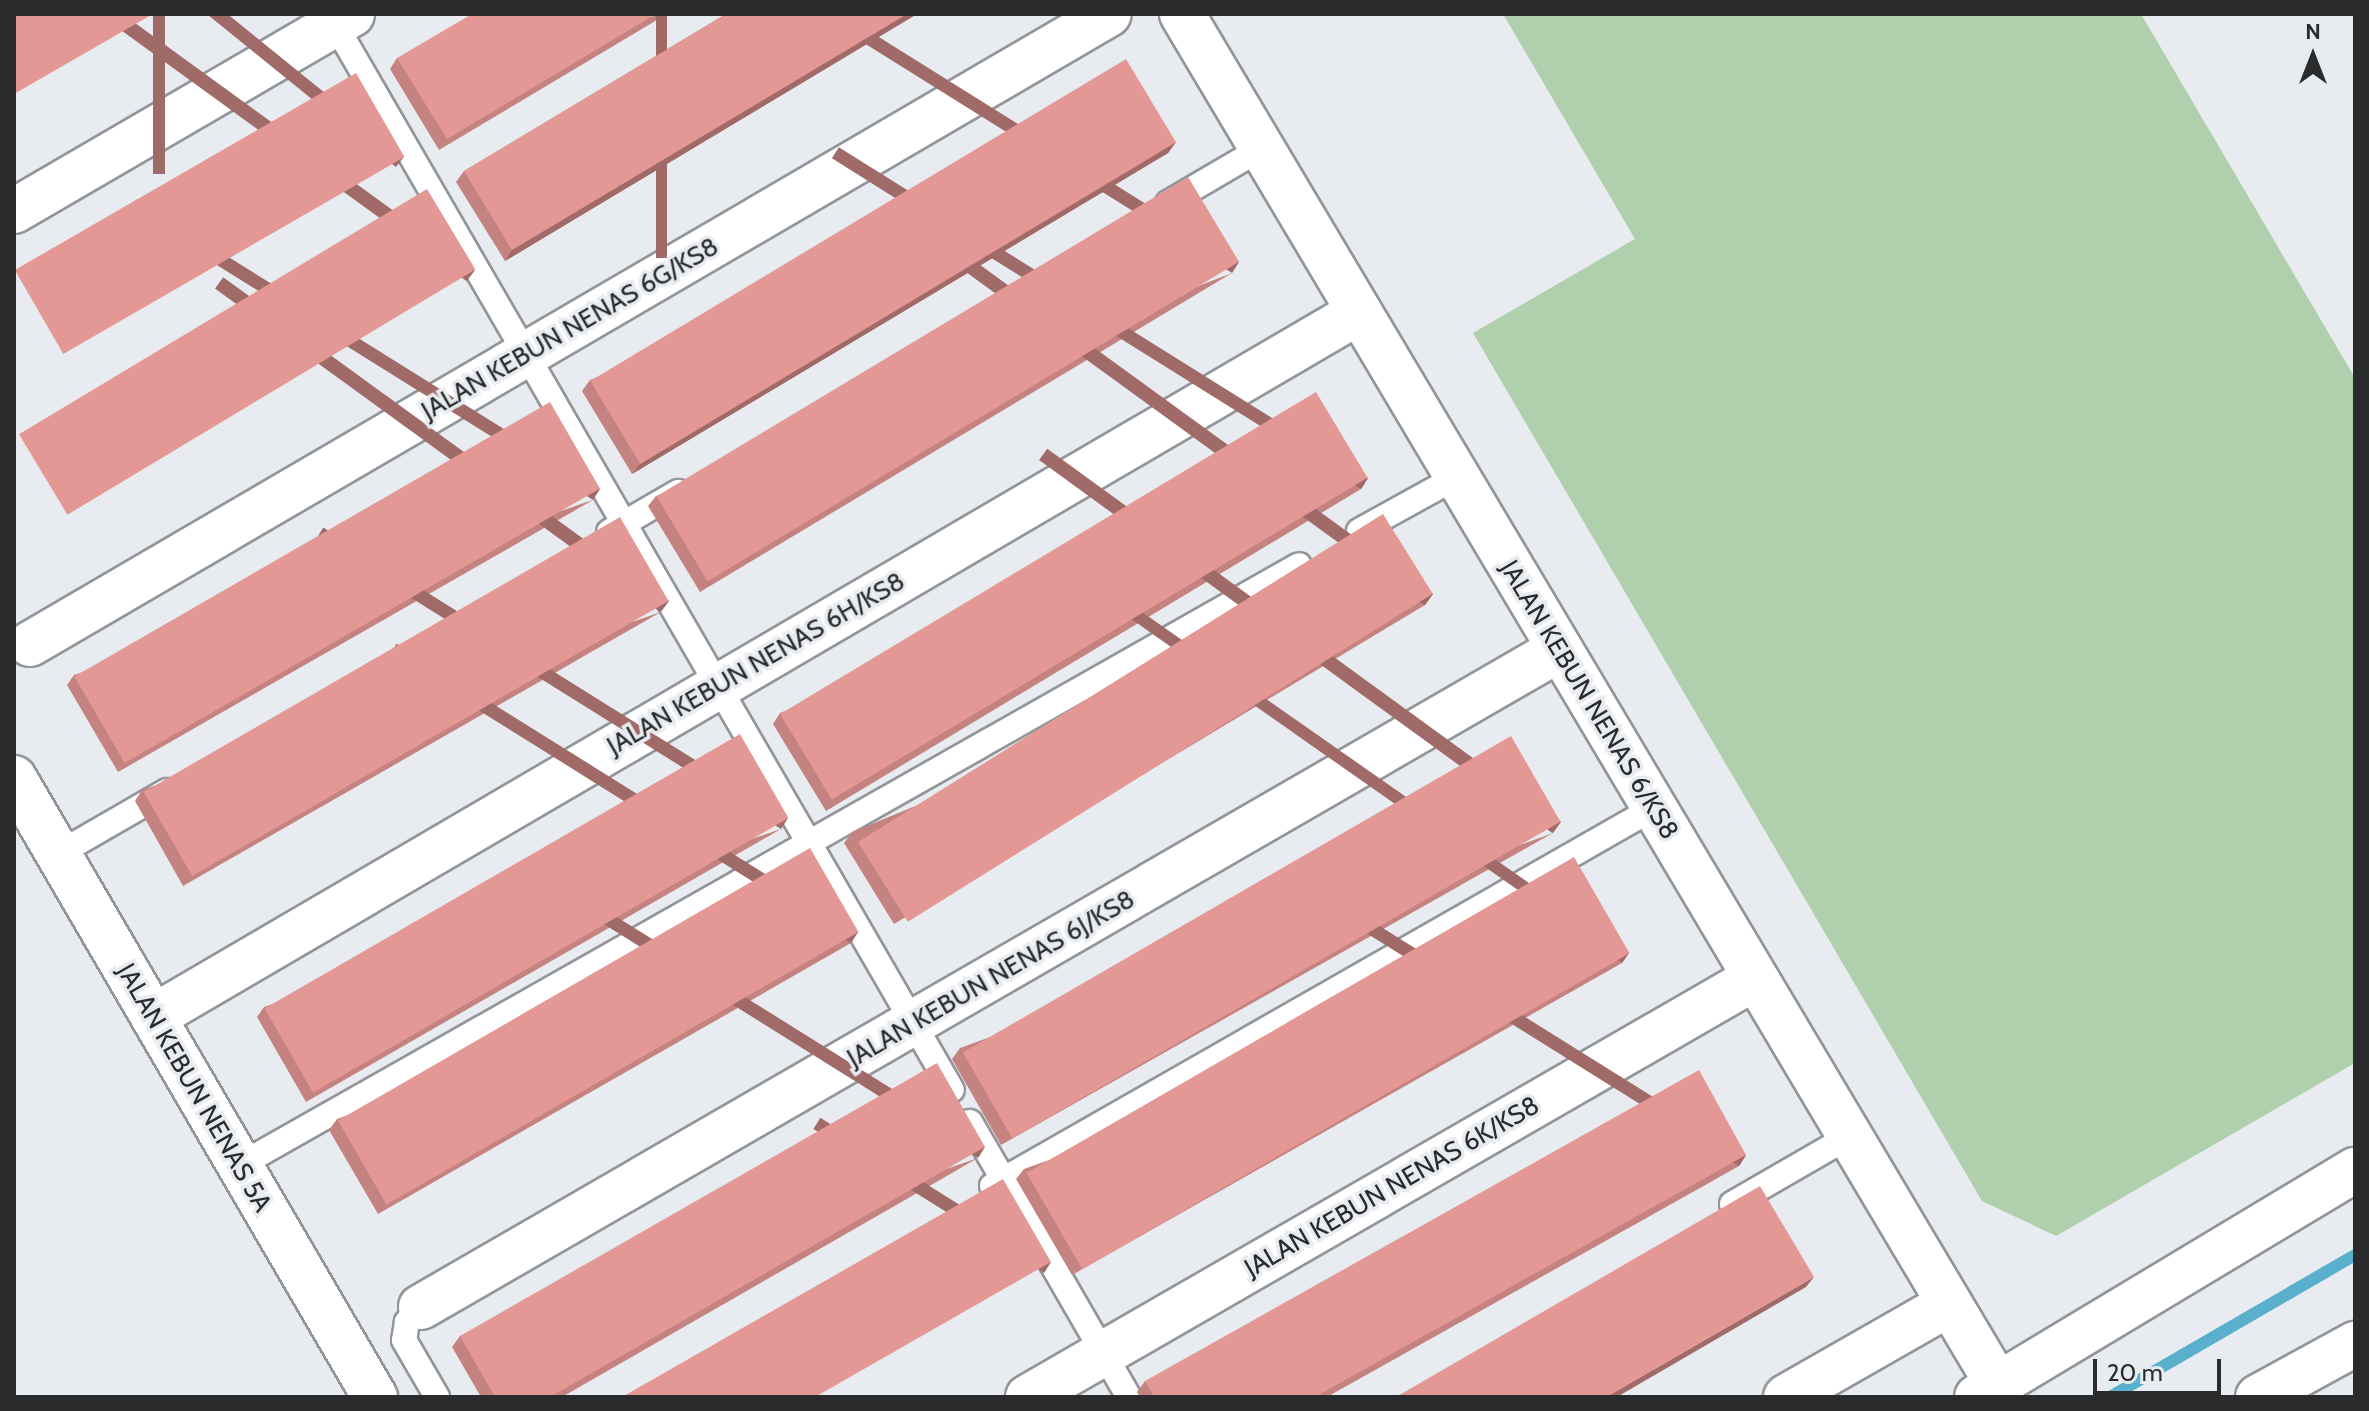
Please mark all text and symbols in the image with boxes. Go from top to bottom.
north arrow [2273,16,2353,96]
text: N [2305,18,2321,45]
street label: JALAN KEBUN NENAS 6G/KS8 [416,231,724,427]
street label: JALAN KEBUN NENAS 6/KS8 [1493,555,1685,845]
street label: JALAN KEBUN NENAS 6H/KS8 [602,566,910,762]
street label: JALAN KEBUN NENAS 6J/KS8 [842,884,1140,1074]
street label: JALAN KEBUN NENAS 5A [110,958,278,1218]
street label: JALAN KEBUN NENAS 6K/KS8 [1239,1090,1545,1284]
scale bar [2097,1343,2225,1393]
text: 20 m [2107,1358,2163,1387]

